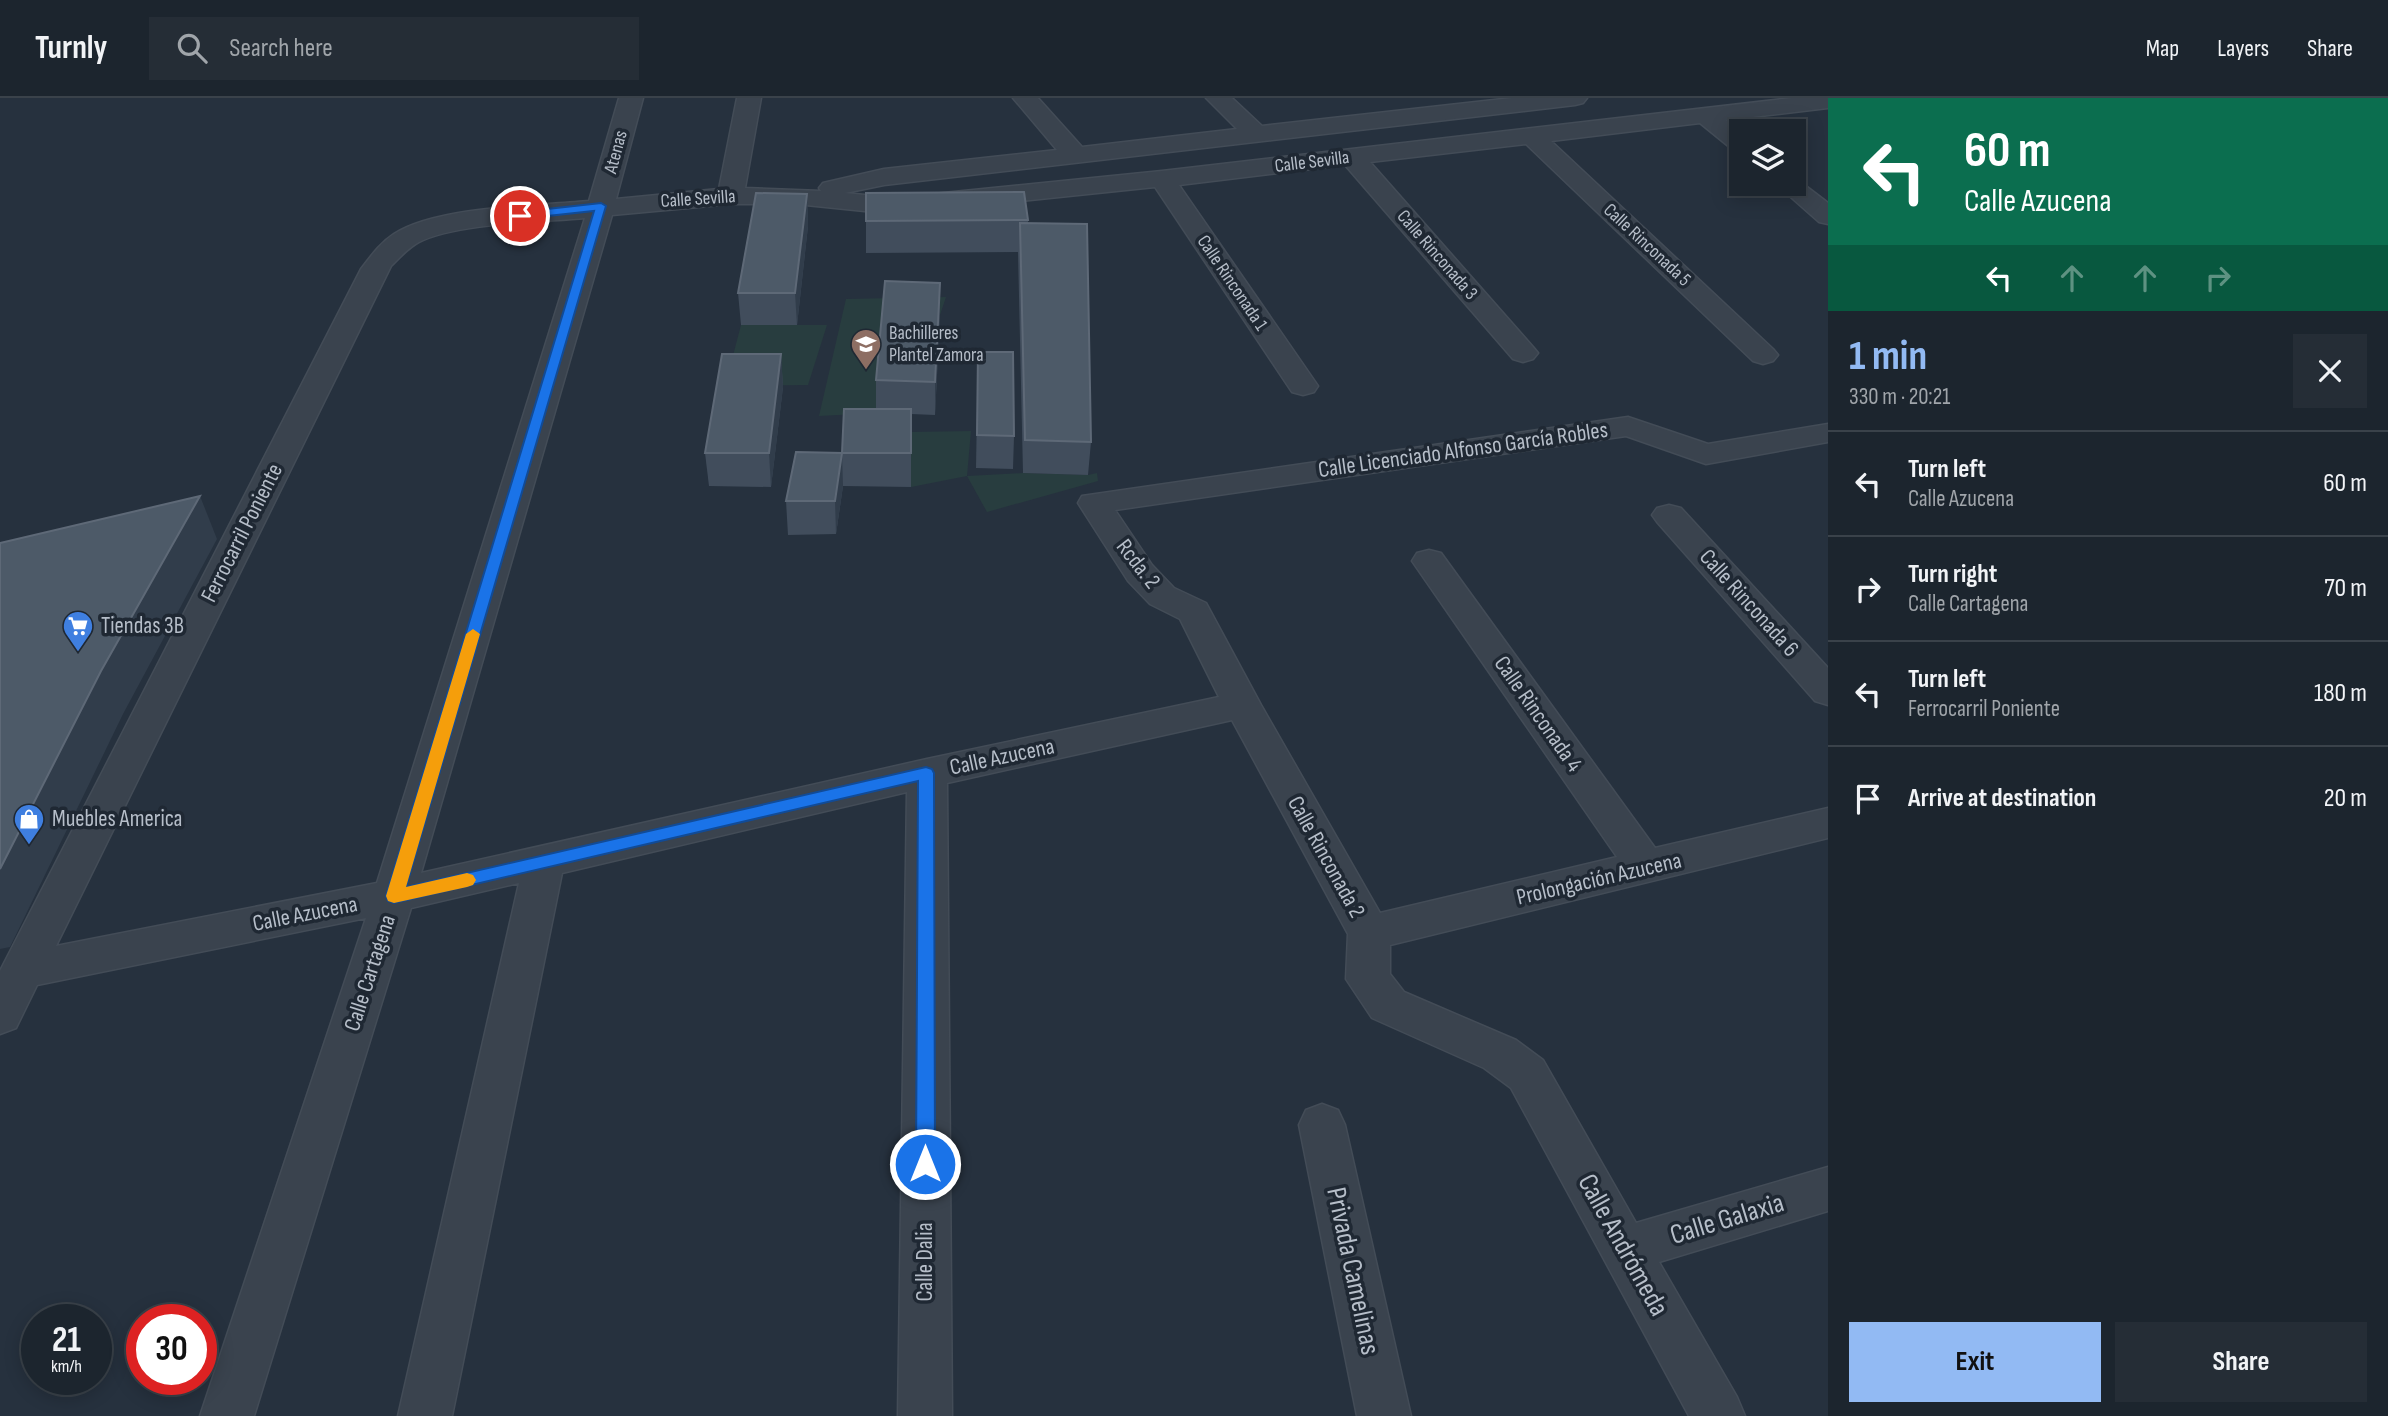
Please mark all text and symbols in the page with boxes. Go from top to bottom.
search box [149,17,639,80]
text: Turnly [35,28,107,68]
icon: search [173,29,211,67]
text: Search here [229,33,333,64]
text: Map [2146,34,2179,63]
text: Layers [2217,34,2269,63]
text: Share [2307,34,2353,63]
map controls [1729,119,1806,196]
button: layers [1729,119,1806,196]
text: 60 m [1964,122,2051,181]
icon: left [1849,126,1940,217]
street label: Atenas [599,128,633,177]
street label: Calle Sevilla [1273,146,1351,178]
text: Calle Azucena [1964,182,2112,221]
street label: Calle Sevilla [660,185,736,213]
pin [490,186,550,246]
icon: arrive [501,197,539,235]
street label: Calle Rinconada 5 [1599,199,1695,291]
street label: Calle Rinconada 3 [1392,205,1482,305]
street label: Calle Rinconada 1 [1192,231,1273,335]
icon: left [1980,259,2018,297]
icon: ahead [2053,259,2091,297]
icon: ahead [2126,259,2164,297]
icon: right [2199,259,2237,297]
place label: Bachilleres Plantel Zamora [889,322,984,367]
school or university icon: Bachilleres Plantel Zamora [849,327,883,371]
text: 1 min [1849,331,1927,382]
button: close [2293,334,2367,408]
text: 330 m · 20:21 [1849,383,1950,411]
street label: Calle Licenciado Alfonso García Robles [1316,416,1610,484]
text: Turn left [1908,454,1986,485]
street label: Ferrocarril Poniente [195,459,289,607]
icon: left [1849,465,1887,503]
text: 60 m [2323,468,2367,499]
text: Calle Azucena [1908,485,2014,513]
street label: Rcda. 2 [1110,534,1166,594]
street label: Calle Rinconada 6 [1693,543,1805,663]
text: Turn right [1908,559,1997,590]
icon: right [1849,570,1887,608]
text: 70 m [2324,573,2367,604]
text: Calle Cartagena [1908,590,2028,618]
supermarket icon: Tiendas 3B [61,609,95,653]
place label: Tiendas 3B [101,612,184,640]
street label: Calle Rinconada 4 [1488,651,1588,778]
text: Turn left [1908,664,1986,695]
icon: left [1849,675,1887,713]
text: 180 m [2314,678,2367,709]
text: Ferrocarril Poniente [1908,695,2060,723]
street label: Calle Azucena [947,732,1057,782]
icon: arrive [1849,780,1887,818]
text: Arrive at destination [1908,783,2096,814]
text: 20 m [2324,783,2367,814]
street label: Calle Rinconada 2 [1281,791,1371,923]
shop icon: Muebles America [12,802,46,846]
place label: Muebles America [52,805,182,833]
street label: Prolongación Azucena [1514,846,1684,912]
street label: Calle Azucena [250,890,360,938]
street label: Calle Cartagena [338,911,402,1035]
position arrow [888,1127,962,1201]
street label: Calle Andrómeda [1570,1168,1676,1322]
street label: Privada Camelinas [1319,1184,1387,1358]
street label: Calle Galaxia [1666,1186,1788,1252]
street label: Calle Dalia [911,1223,939,1301]
speed limit sign: 30 [126,1304,217,1395]
text: 21 [52,1319,81,1362]
button: Exit [1849,1322,2101,1402]
button: Share [2115,1322,2367,1402]
text: km/h [51,1356,82,1377]

